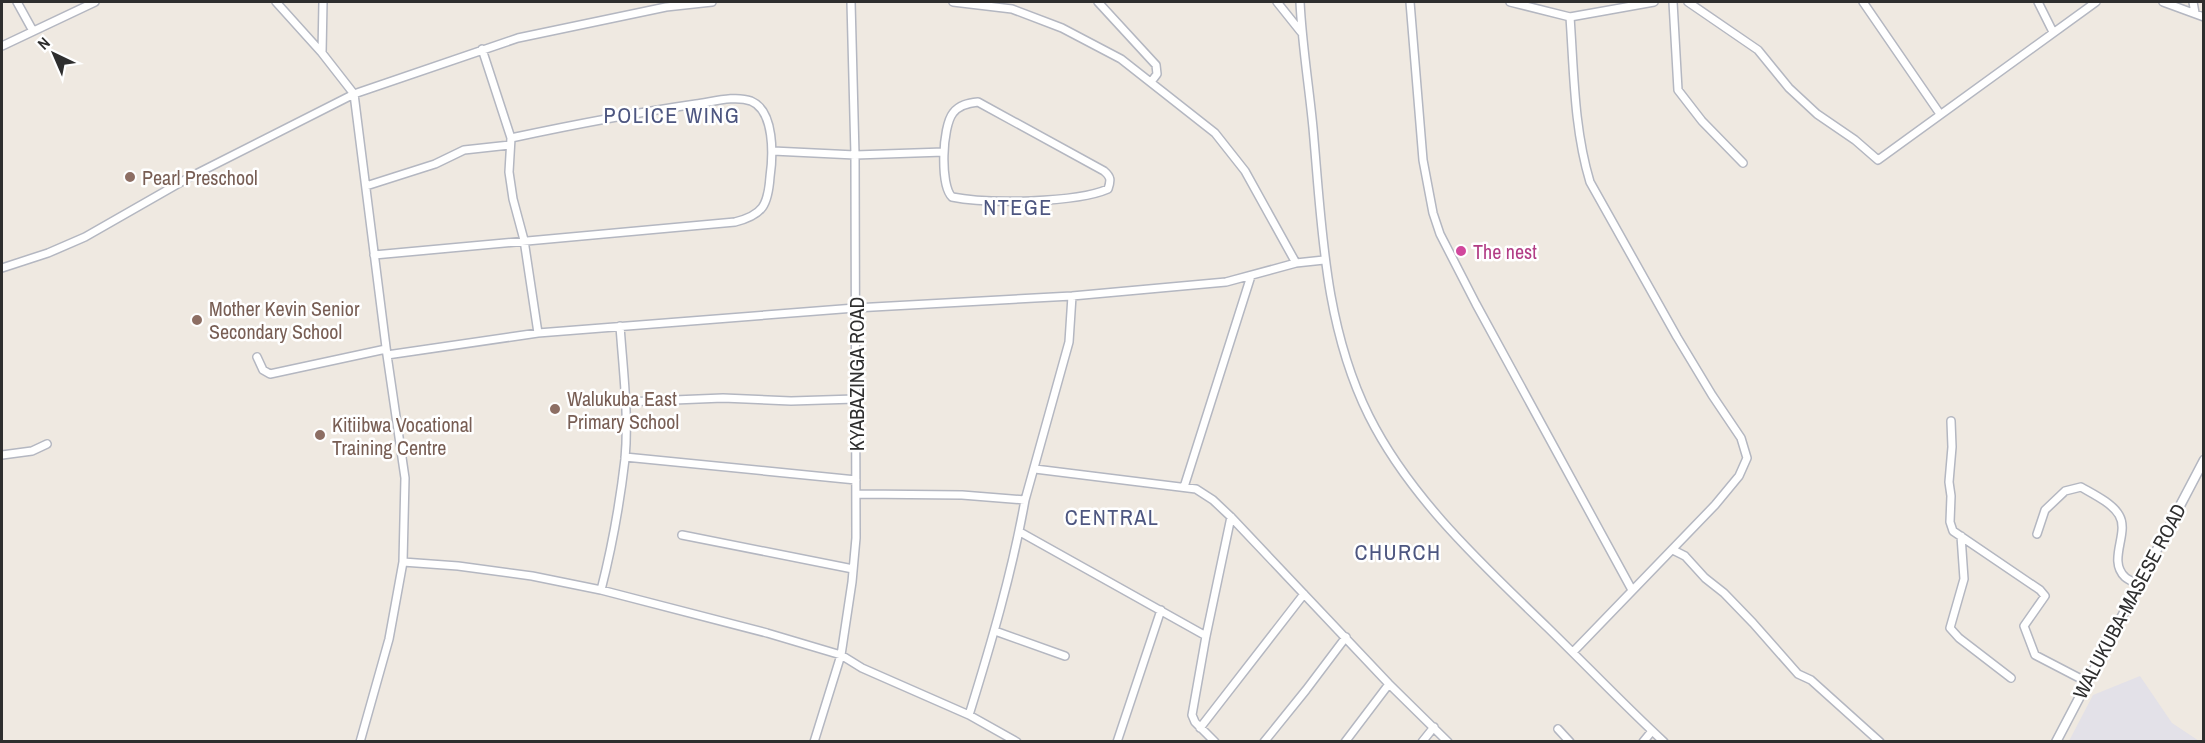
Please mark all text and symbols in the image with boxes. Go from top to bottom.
north arrow [24,24,84,84]
text: N [33,32,55,54]
district label: POLICE WING [604,100,740,130]
place label: Pearl Preschool [142,164,258,191]
marker: Pearl Preschool [123,170,137,184]
district label: NTEGE [983,192,1053,222]
place label: The nest [1473,238,1537,265]
marker: The nest [1454,244,1468,258]
place label: Mother Kevin Senior Secondary School [209,295,360,345]
street label: KYABAZINGA ROAD [843,297,870,451]
marker: Mother Kevin Senior Secondary School [190,313,204,327]
place label: Walukuba East Primary School [567,385,679,435]
marker: Walukuba East Primary School [548,402,562,416]
place label: Kitiibwa Vocational Training Centre [332,411,472,461]
marker: Kitiibwa Vocational Training Centre [313,428,327,442]
street label: WALUKUBA-MASESE ROAD [2066,499,2192,703]
district label: CENTRAL [1065,502,1159,532]
district label: CHURCH [1354,537,1442,567]

